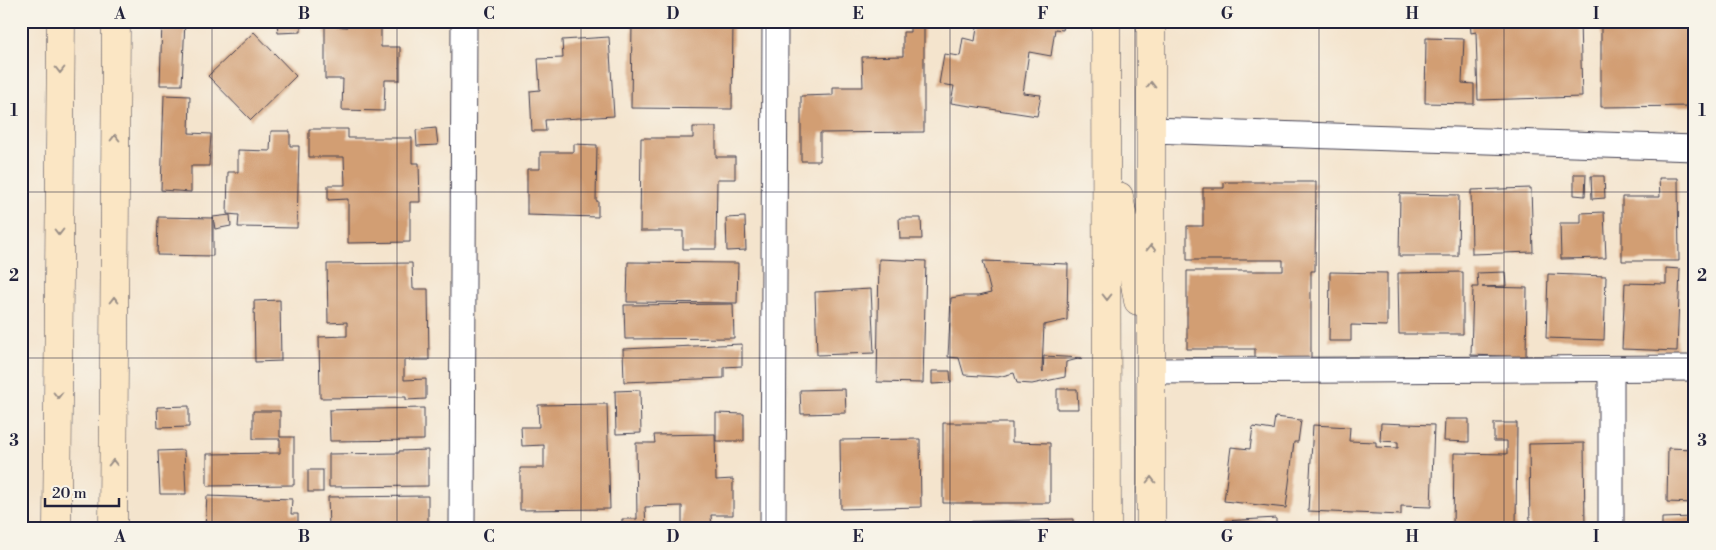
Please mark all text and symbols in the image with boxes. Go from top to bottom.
text: A [113,4,126,24]
text: B [298,4,310,24]
text: C [483,4,495,24]
text: D [667,4,680,24]
text: E [852,4,864,24]
text: F [1037,4,1049,24]
text: G [1221,4,1234,24]
text: H [1405,4,1419,24]
text: I [1593,4,1599,24]
one-way arrow [55,66,65,74]
one-way arrow [1146,81,1156,88]
text: 1 [10,101,18,121]
text: 1 [1698,101,1706,121]
one-way arrow [110,133,120,141]
one-way arrow [54,229,64,237]
one-way arrow [1146,243,1156,251]
text: 2 [9,266,19,286]
text: 2 [1697,266,1707,286]
one-way arrow [1102,294,1112,302]
one-way arrow [109,296,119,304]
one-way arrow [53,392,63,399]
text: 3 [9,431,19,451]
text: 3 [1697,431,1707,451]
one-way arrow [108,458,119,466]
scale bar [45,475,119,507]
one-way arrow [1146,476,1156,484]
text: 20 m [52,484,87,503]
text: A [113,527,126,547]
text: B [298,527,310,547]
text: C [483,527,495,547]
text: D [667,527,680,547]
text: E [852,527,864,547]
text: F [1037,527,1049,547]
text: G [1221,527,1234,547]
text: H [1405,527,1419,547]
text: I [1593,527,1599,547]

